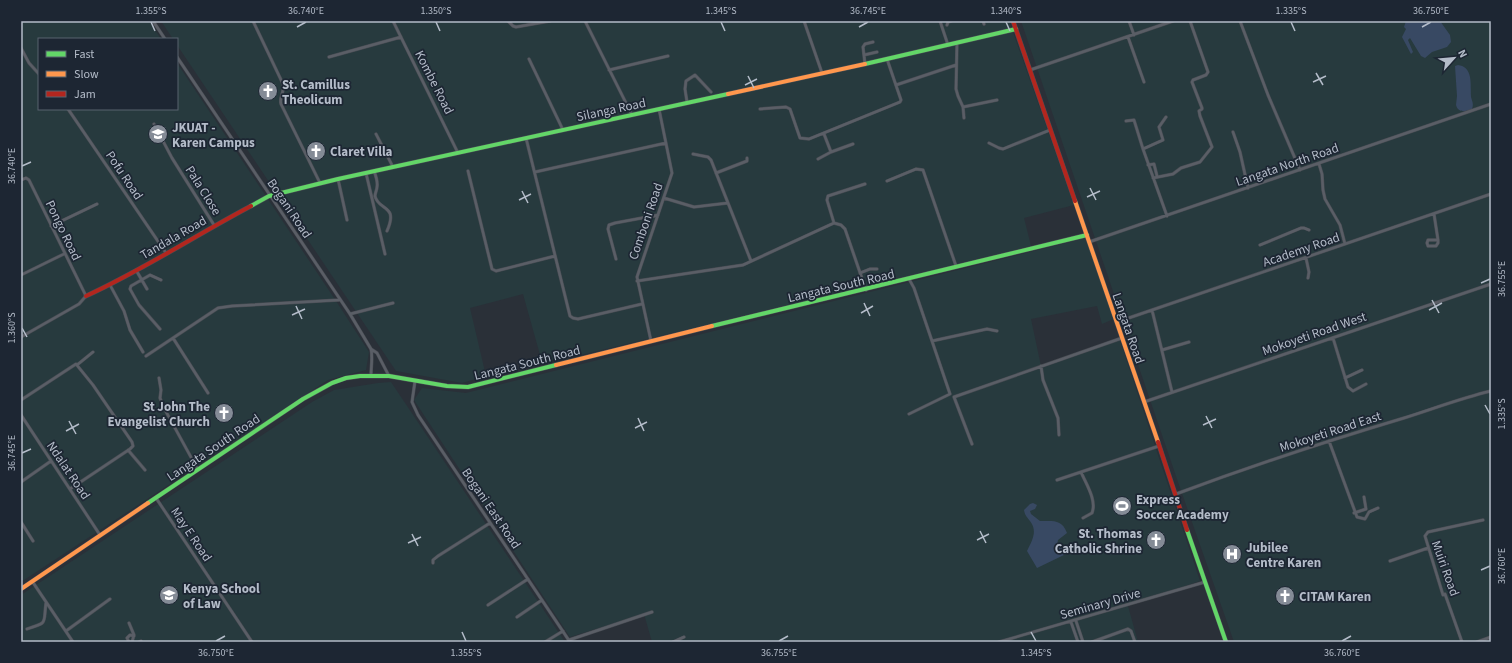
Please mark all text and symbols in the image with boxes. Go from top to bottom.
text: 1.355°S [135,4,167,18]
text: 36.740°E [288,4,324,18]
text: 1.350°S [420,4,452,18]
text: 1.345°S [705,4,737,18]
text: 36.745°E [850,4,886,18]
text: 1.340°S [990,4,1022,18]
text: 1.335°S [1275,4,1307,18]
text: 36.750°E [1413,4,1449,18]
legend [38,38,178,110]
north arrow [1434,38,1474,78]
text: Fast [74,46,94,63]
street label: Kombe Road [410,47,458,117]
text: N [1454,47,1471,60]
text: Slow [74,66,99,83]
place label: St. Camillus Theolicum [282,76,350,109]
church icon: St. Camillus Theolicum [257,80,279,102]
text: Jam [74,86,96,103]
street label: Silanga Road [575,94,648,126]
place label: JKUAT - Karen Campus [172,119,255,152]
school or university icon: JKUAT - Karen Campus [147,123,169,145]
street label: Langata North Road [1233,139,1341,191]
church icon: Claret Villa [305,140,327,162]
place label: Claret Villa [330,143,393,161]
text: 36.740°E [5,148,19,184]
street label: Pofu Road [101,148,147,204]
street label: Pala Close [181,162,225,219]
street label: Bogani Road [263,175,316,242]
street label: Comboni Road [624,180,668,262]
street label: Pongo Road [41,197,85,264]
street label: Tandala Road [137,212,210,264]
street label: Academy Road [1260,228,1342,272]
text: 36.755°E [1495,261,1509,297]
street label: Langata South Road [786,265,896,307]
street label: Langata Road [1108,290,1149,366]
street label: Mokoyeti Road West [1260,308,1369,360]
text: 1.360°S [5,312,19,344]
street label: Langata South Road [472,341,582,385]
place label: St John The Evangelist Church [107,398,210,431]
text: 1.335°S [1495,398,1509,430]
church icon: St John The Evangelist Church [213,402,235,424]
street label: Mokoyeti Road East [1277,407,1384,457]
street label: Langata South Road [163,410,264,486]
text: 36.745°E [5,435,19,471]
street label: Ndalat Road [42,438,94,503]
street label: Bogani East Road [457,465,525,553]
place label: Express Soccer Academy [1136,491,1229,524]
sports icon: Express Soccer Academy [1111,495,1133,517]
street label: May E Road [166,504,216,565]
place label: St. Thomas Catholic Shrine [1055,525,1142,558]
church icon: St. Thomas Catholic Shrine [1145,529,1167,551]
street label: Muiri Road [1427,538,1463,599]
place label: Jubilee Centre Karen [1246,539,1321,572]
hospital icon: Jubilee Centre Karen [1221,543,1243,565]
text: 36.760°E [1495,548,1509,584]
place label: Kenya School of Law [183,580,260,613]
school or university icon: Kenya School of Law [158,584,180,606]
street label: Seminary Drive [1058,584,1143,624]
church icon: CITAM Karen [1274,585,1296,607]
place label: CITAM Karen [1299,588,1371,606]
text: 36.750°E [198,646,234,660]
text: 1.355°S [450,646,482,660]
text: 36.755°E [761,646,797,660]
text: 1.345°S [1020,646,1052,660]
text: 36.760°E [1324,646,1360,660]

